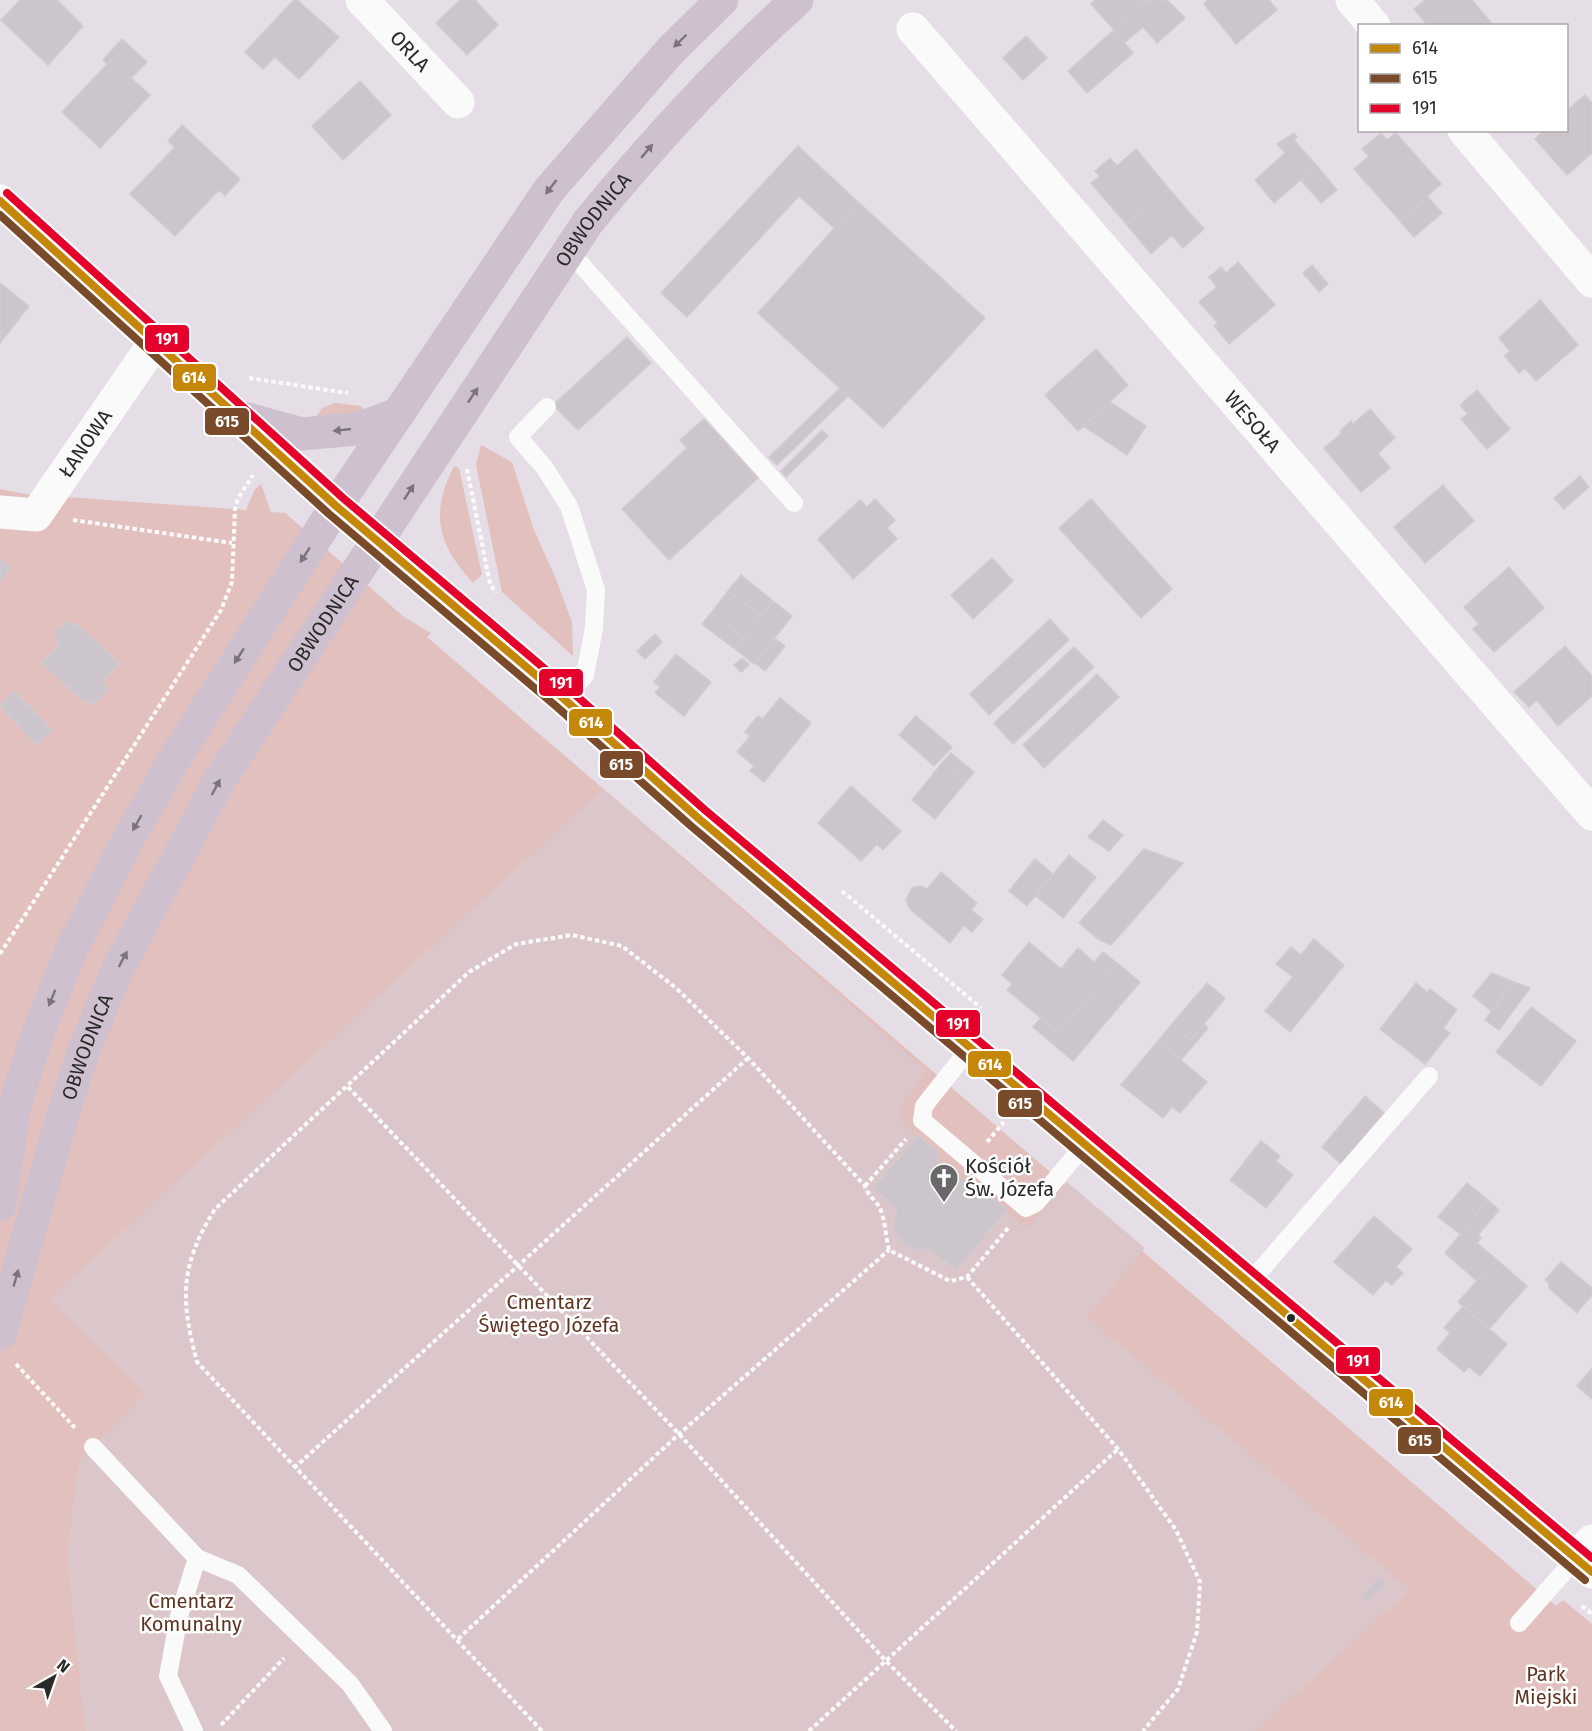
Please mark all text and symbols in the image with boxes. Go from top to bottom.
legend [1358,24,1568,132]
street label: ORLA [385,25,435,77]
one-way arrow [673,34,688,48]
text: 614 [1412,37,1439,59]
text: 615 [1412,67,1438,89]
text: 191 [1412,97,1437,119]
one-way arrow [640,144,653,159]
street label: OBWODNICA [550,168,636,271]
one-way arrow [545,179,558,195]
line badge: 191 [144,324,190,353]
text: 191 [155,329,179,348]
line badge: 614 [172,363,217,392]
text: 614 [182,368,206,387]
street label: WESOŁA [1219,386,1286,458]
one-way arrow [467,387,479,403]
street label: ŁANOWA [53,404,117,482]
line badge: 615 [204,407,250,436]
text: 615 [215,412,239,431]
one-way arrow [332,425,351,435]
one-way arrow [404,484,415,500]
one-way arrow [299,547,310,563]
street label: OBWODNICA [282,570,364,677]
one-way arrow [234,648,245,665]
line badge: 191 [538,668,584,697]
text: 191 [549,673,573,692]
line badge: 614 [568,708,613,737]
text: 614 [579,713,603,732]
line badge: 615 [599,750,644,779]
text: 615 [609,755,633,774]
one-way arrow [211,779,221,796]
one-way arrow [133,814,143,831]
one-way arrow [118,950,128,967]
one-way arrow [47,989,57,1007]
street label: OBWODNICA [56,990,118,1103]
line badge: 191 [935,1009,981,1038]
text: 191 [946,1014,970,1033]
line badge: 614 [967,1050,1012,1078]
text: 614 [978,1055,1002,1074]
line badge: 615 [997,1089,1043,1118]
text: 615 [1008,1094,1032,1113]
place label: Kościół Św. Józefa [965,1154,1054,1201]
church icon: Kościół Św. Józefa [928,1162,960,1204]
one-way arrow [12,1269,21,1287]
park label: Cmentarz Świętego Józefa [479,1290,619,1337]
unlabelled marker [1285,1312,1297,1324]
line badge: 191 [1335,1346,1381,1375]
text: 191 [1346,1351,1370,1370]
line badge: 614 [1368,1388,1414,1417]
text: 614 [1379,1393,1403,1412]
line badge: 615 [1397,1426,1442,1455]
text: 615 [1408,1431,1432,1450]
park label: Cmentarz Komunalny [140,1589,242,1636]
north arrow [24,1647,84,1707]
text: N [53,1655,73,1677]
park label: Park Miejski [1515,1662,1577,1709]

